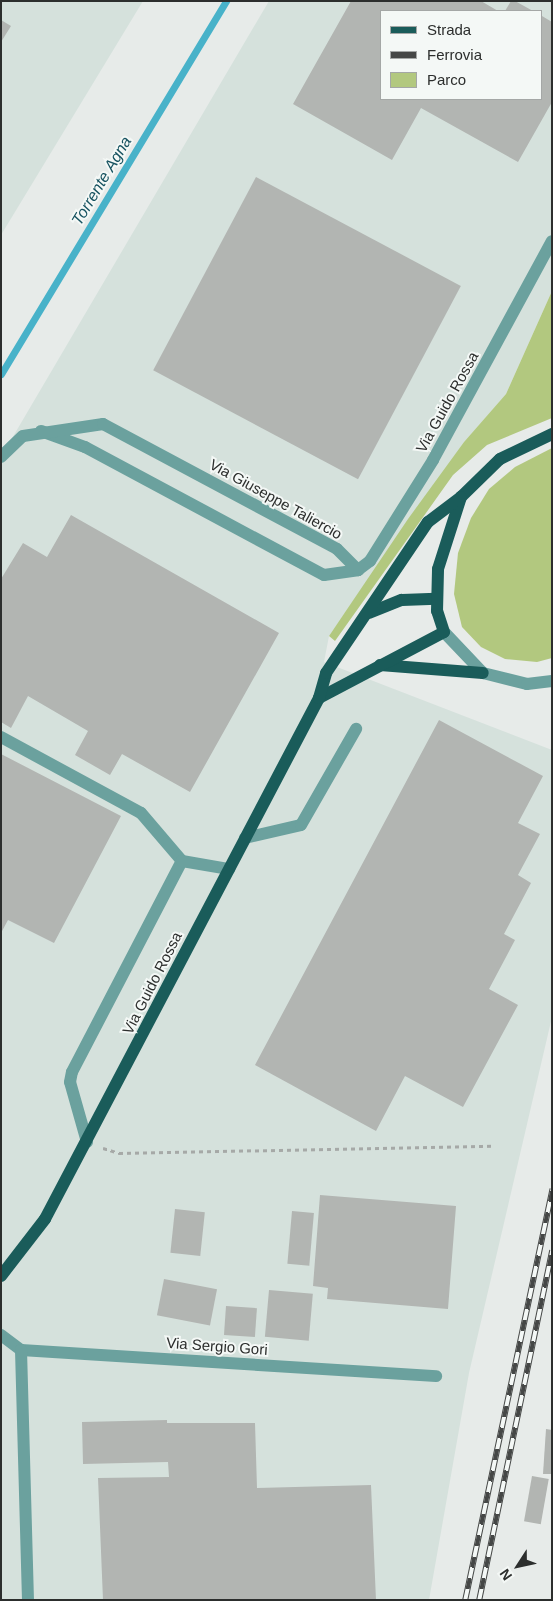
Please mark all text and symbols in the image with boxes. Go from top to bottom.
legend [380,10,543,100]
text: Strada [427,21,471,38]
text: Ferrovia [427,46,482,63]
text: Parco [427,71,466,88]
water label: Torrente Agna [68,133,136,229]
street label: Via Guido Rossa [412,349,482,455]
street label: Via Giuseppe Taliercio [206,455,346,543]
street label: Via Guido Rossa [118,929,186,1037]
street label: Via Sergio Gori [166,1333,268,1359]
north arrow [493,1541,543,1591]
text: N [496,1566,515,1583]

